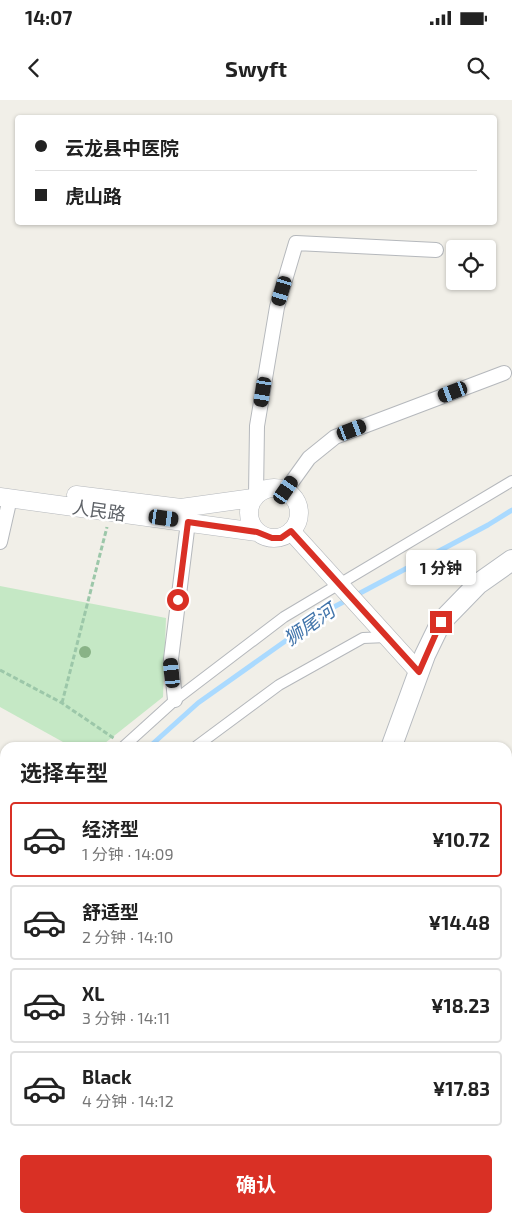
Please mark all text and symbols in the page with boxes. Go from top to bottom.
text: 14:07 [25,6,72,29]
icon: back [20,54,48,82]
icon: search [464,54,492,82]
text: Swyft [225,55,287,81]
text: 云龙县中医院 [65,136,179,159]
text: 虎山路 [65,184,122,207]
map controls [446,240,496,290]
button: locate [446,240,496,290]
car [270,274,293,308]
car [253,376,272,408]
car [436,380,469,404]
car [335,418,368,442]
car [271,473,300,507]
street label: 人民路 [71,495,127,525]
car [148,508,179,528]
callout: 1 分钟 [406,550,476,584]
text: 1 分钟 [420,558,462,577]
route start [167,589,189,611]
water label: 狮尾河 [279,596,342,650]
route end [430,611,452,633]
car [162,657,181,689]
text: 选择车型 [20,759,108,785]
icon: car [22,817,67,862]
text: 经济型 [82,817,139,840]
text: ¥10.72 [432,828,490,851]
text: 1 分钟 · 14:09 [82,844,174,863]
icon: car [22,900,67,945]
text: 舒适型 [82,900,139,923]
text: ¥14.48 [429,911,490,934]
text: 2 分钟 · 14:10 [82,927,173,946]
text: XL [82,982,104,1005]
icon: car [22,983,67,1028]
text: ¥18.23 [431,994,490,1017]
text: 3 分钟 · 14:11 [82,1008,170,1027]
text: Black [82,1065,132,1088]
icon: car [22,1066,67,1111]
text: ¥17.83 [433,1077,490,1100]
text: 4 分钟 · 14:12 [82,1091,174,1110]
button: 确认 [20,1155,492,1213]

